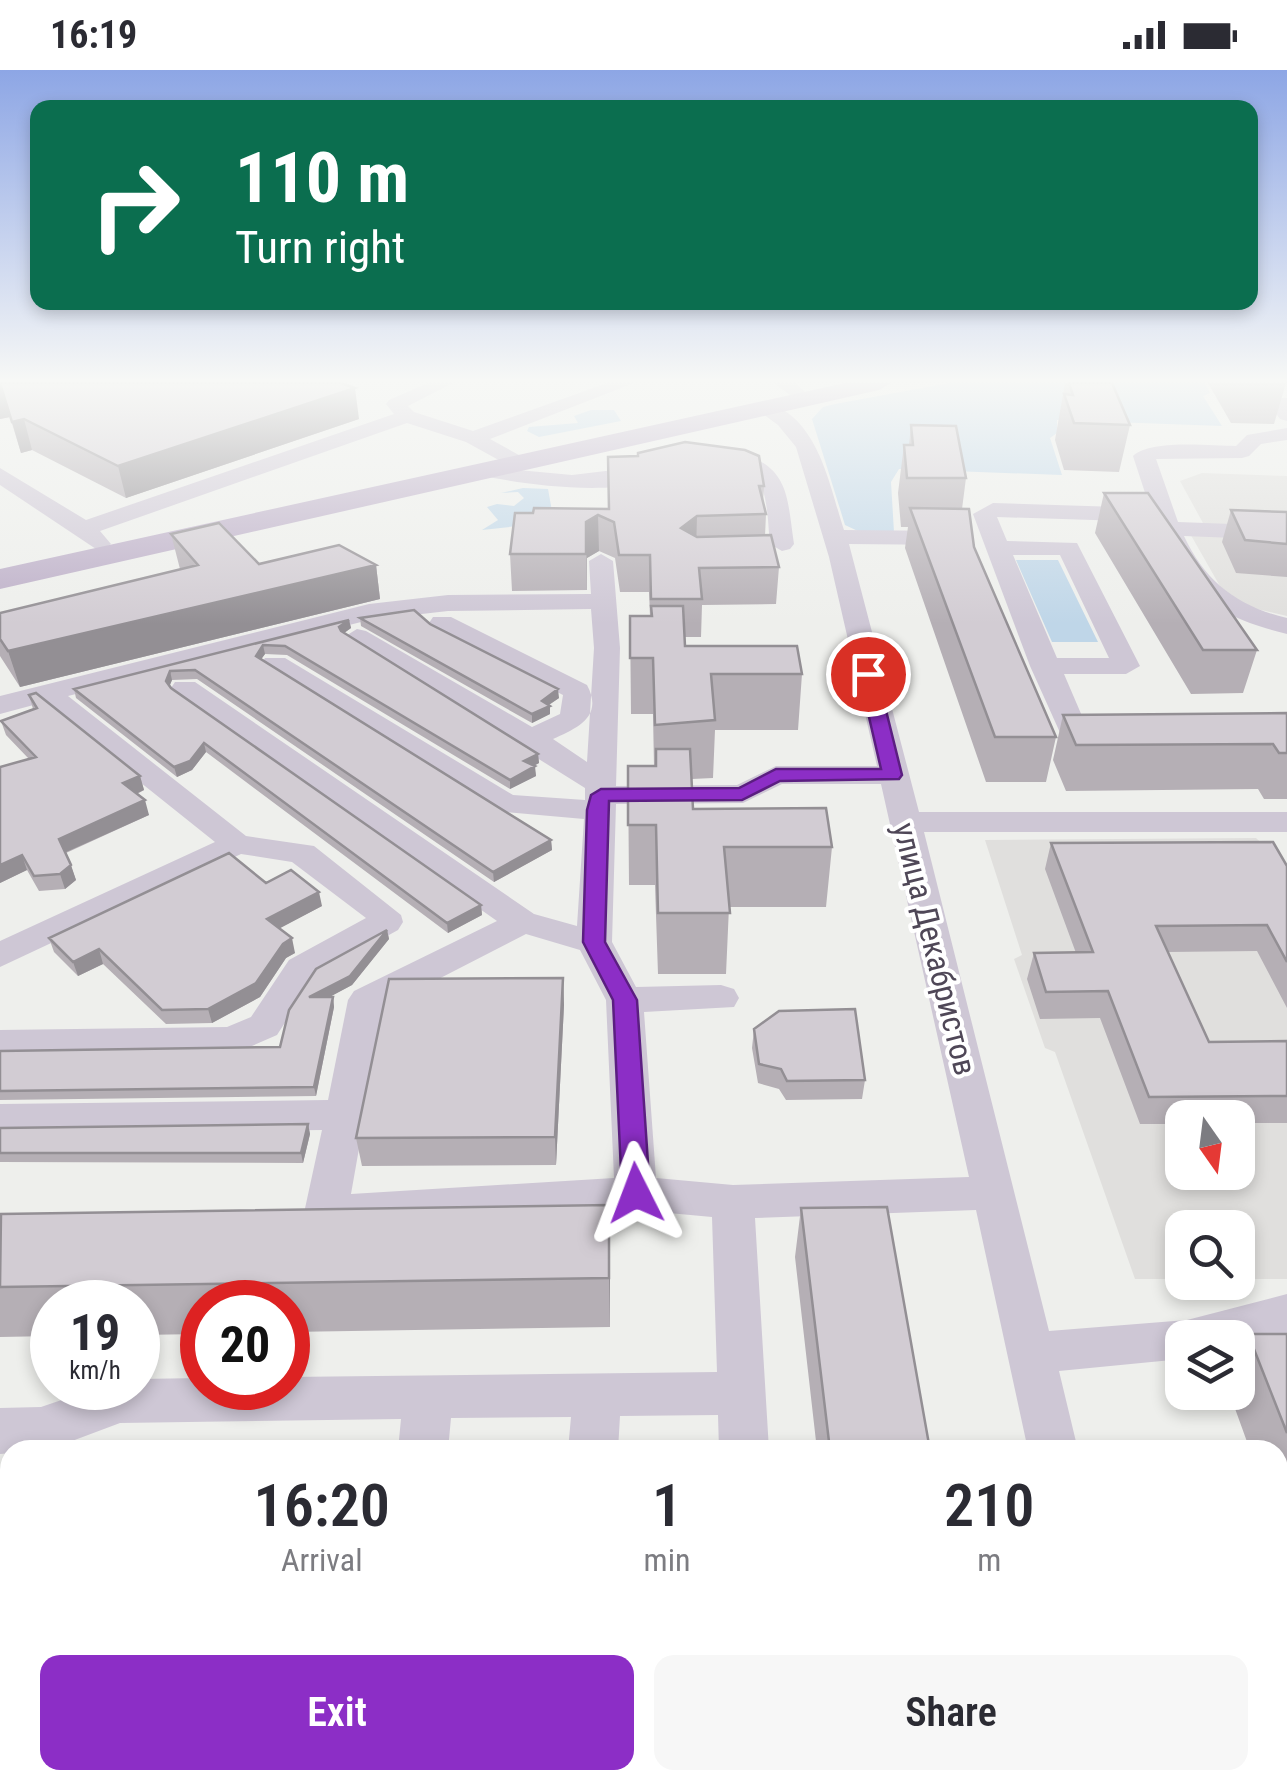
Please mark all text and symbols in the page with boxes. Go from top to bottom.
text: 16:19 [50,13,137,57]
text: 110 m [235,137,409,219]
icon: right [70,140,200,270]
text: Turn right [235,221,405,274]
pin [826,632,911,717]
icon: arrive [841,647,896,702]
street label: улица Декабристов [885,819,985,1079]
north arrow [1165,1100,1255,1190]
map controls [1165,1100,1255,1410]
position arrow [584,1141,688,1245]
button: search [1165,1210,1255,1300]
speed limit sign: 20 [180,1280,310,1410]
text: 19 [70,1304,120,1362]
button: layers [1165,1320,1255,1410]
text: km/h [69,1356,121,1385]
text: 16:20 [253,1470,390,1541]
text: 1 [652,1470,682,1541]
text: 210 [944,1470,1034,1541]
text: Arrival [281,1541,362,1579]
text: min [644,1541,690,1579]
text: m [977,1541,1001,1579]
button: Exit [40,1655,634,1770]
button: Share [654,1655,1248,1770]

